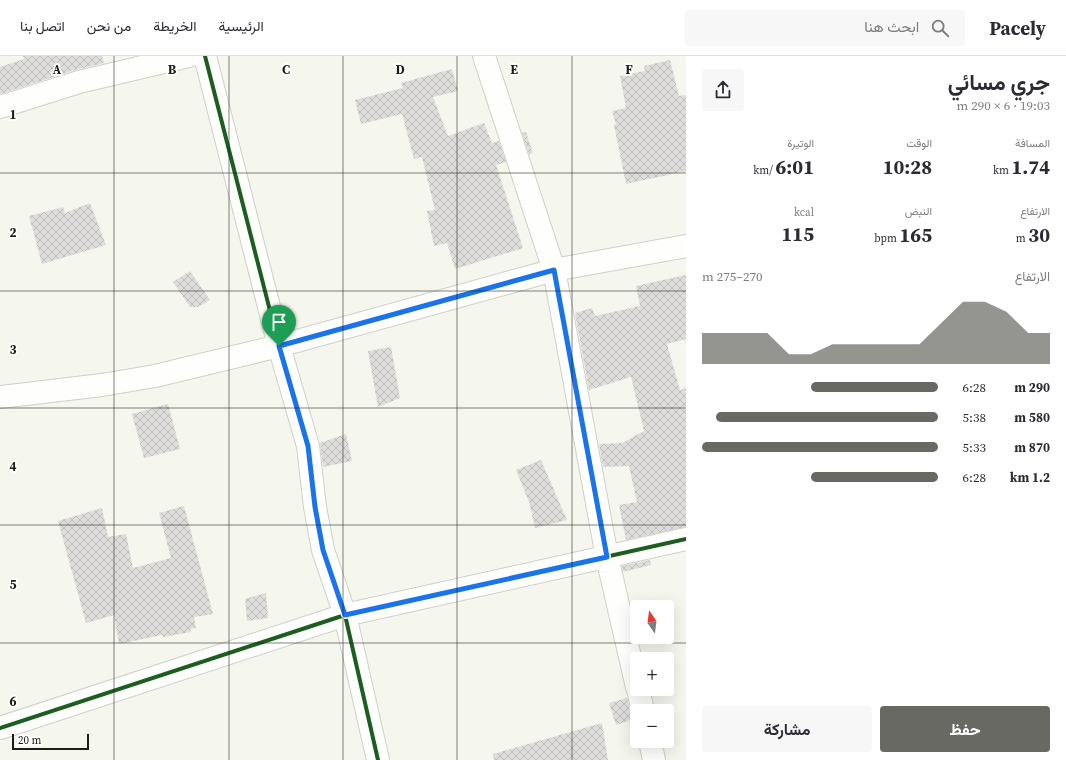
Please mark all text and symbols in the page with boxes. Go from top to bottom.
search box [685,10,965,46]
text: Pacely [989,15,1046,41]
text: اتصل بنا [20,16,65,36]
text: من نحن [87,16,131,36]
text: الخريطة [153,16,197,36]
text: الرئيسية [219,16,264,36]
text: ابحث هنا [864,16,919,37]
icon: search [929,17,951,39]
text: A [53,61,62,78]
text: B [168,61,177,78]
text: C [282,61,290,78]
text: D [395,61,405,78]
text: E [510,61,518,78]
text: F [625,61,633,78]
text: جري مسائي [948,67,1050,97]
button: share [702,69,744,111]
text: 19:03 · 6 × 290 m [956,97,1050,114]
text: 1 [9,106,17,123]
text: الوتيرة [787,136,814,151]
text: الوقت [906,136,932,151]
text: المسافة [1015,136,1050,151]
text: 6:01 [775,153,814,181]
text: 10:28 [883,153,932,181]
text: 1.74 [1011,153,1050,181]
text: /km [753,163,775,178]
text: km [993,163,1011,178]
text: النبض [905,204,932,219]
text: الارتفاع [1020,204,1050,219]
text: kcal [794,205,814,220]
text: 115 [781,220,814,248]
text: 165 [899,221,932,249]
text: 30 [1028,221,1050,249]
text: 2 [9,224,17,241]
text: bpm [874,231,899,246]
text: m [1016,231,1028,246]
text: 270–275 m [702,268,762,285]
text: الارتفاع [1015,268,1050,285]
pin [262,305,296,346]
icon: arrive [268,311,290,333]
text: 3 [9,341,17,358]
text: 6:28 [963,379,986,396]
text: 290 m [1014,379,1050,396]
text: 5:38 [963,409,986,426]
text: 580 m [1014,409,1050,426]
text: 5:33 [963,439,986,456]
text: 870 m [1014,439,1050,456]
text: 4 [9,458,17,475]
text: 6:28 [963,469,986,486]
text: 1.2 km [1010,469,1050,486]
text: 5 [9,576,17,593]
north arrow [630,600,674,644]
map controls [630,600,674,748]
button: + [630,652,674,696]
text: 6 [9,693,17,710]
button: − [630,704,674,748]
button: مشاركة [702,706,872,752]
button: حفظ [880,706,1050,752]
scale bar [12,732,89,751]
text: 20 m [18,733,41,748]

